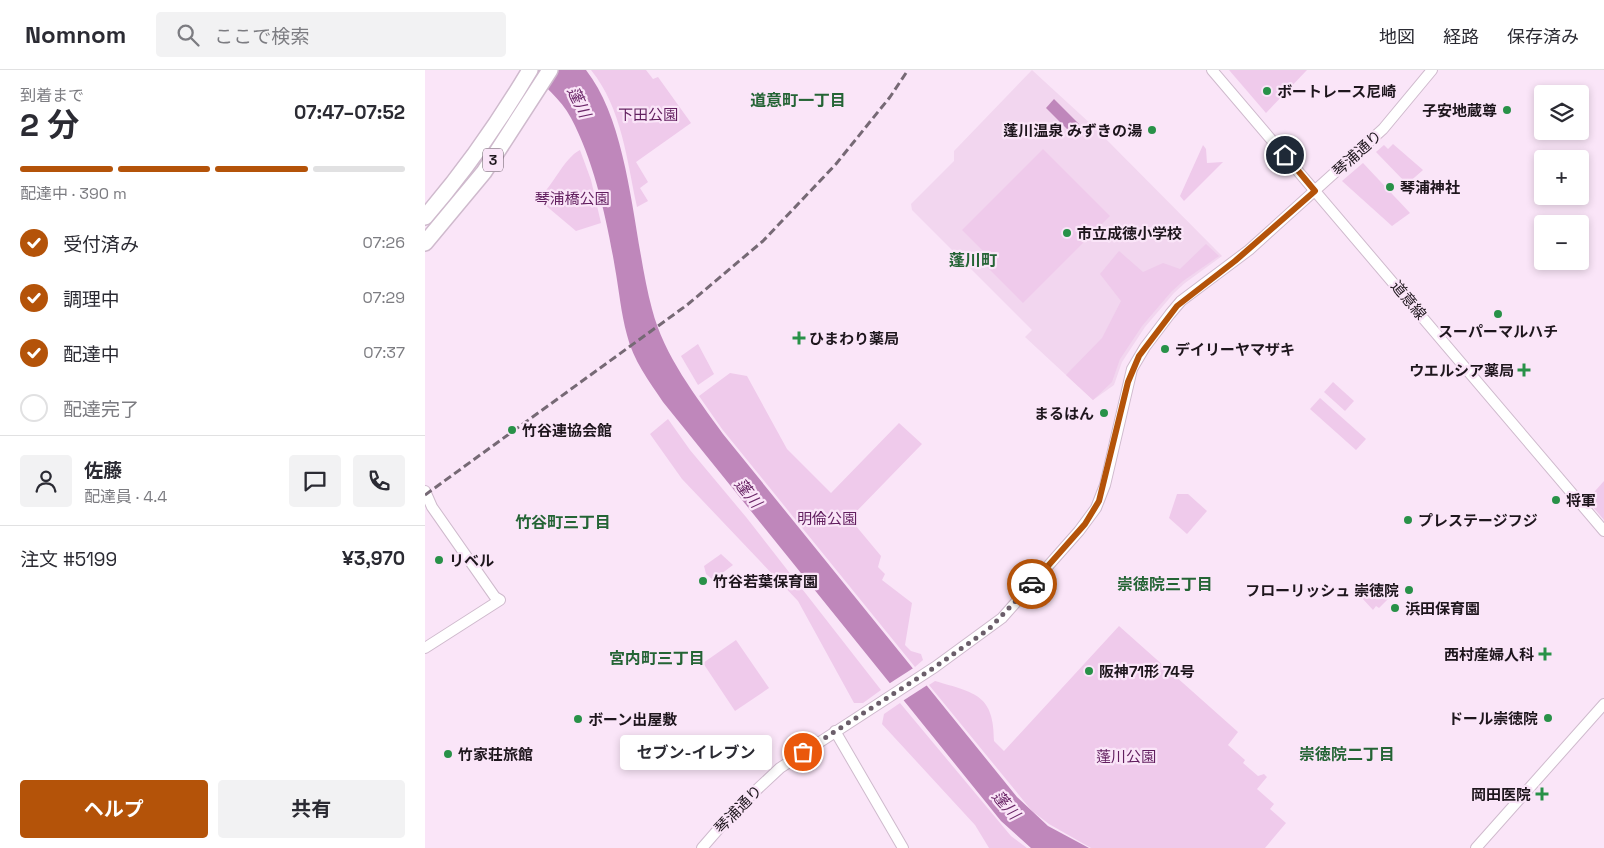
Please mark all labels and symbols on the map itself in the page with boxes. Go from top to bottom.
place label: ボートレース尼崎 [1277,82,1396,101]
water label: 蓬川 [563,83,596,123]
marker: ボートレース尼崎 [1261,85,1273,97]
district label: 道意町一丁目 [750,90,846,111]
place label: 子安地蔵尊 [1422,101,1497,120]
marker: 子安地蔵尊 [1501,104,1513,116]
park label: 下田公園 [618,105,678,124]
place label: 蓬川温泉 みずきの湯 [1003,121,1142,140]
marker: 蓬川温泉 みずきの湯 [1146,124,1158,136]
street label: 琴浦通り [1328,126,1386,180]
pin [1264,134,1306,176]
road number: 3 [483,148,503,172]
place label: 琴浦神社 [1400,178,1460,197]
marker: 琴浦神社 [1384,181,1396,193]
park label: 琴浦橋公園 [534,189,610,208]
place label: 市立成徳小学校 [1077,224,1182,243]
marker: 市立成徳小学校 [1061,227,1073,239]
district label: 蓬川町 [949,250,997,271]
street label: 道意線 [1387,277,1431,323]
marker: スーパーマルハチ [1492,308,1504,320]
place label: スーパーマルハチ [1438,322,1558,341]
place label: ひまわり薬局 [809,329,899,348]
marker: ひまわり薬局 [793,332,805,344]
place label: デイリーヤマザキ [1175,340,1295,359]
marker: デイリーヤマザキ [1159,343,1171,355]
place label: ウエルシア薬局 [1409,361,1514,380]
marker: ウエルシア薬局 [1518,364,1530,376]
place label: まるはん [1034,404,1094,423]
marker: まるはん [1098,407,1110,419]
place label: 竹谷連協会館 [522,421,612,440]
marker: 竹谷連協会館 [506,424,518,436]
water label: 蓬川 [730,474,767,514]
place label: 将軍 [1566,491,1596,510]
marker: 将軍 [1550,494,1562,506]
park label: 明倫公園 [797,509,857,528]
place label: プレステージフジ [1418,511,1538,530]
district label: 竹谷町三丁目 [515,512,611,533]
marker: プレステージフジ [1402,514,1414,526]
place label: リベル [449,551,494,570]
marker: リベル [433,554,445,566]
courier [1007,559,1057,609]
place label: 竹谷若葉保育園 [713,572,818,591]
district label: 崇徳院三丁目 [1117,574,1213,595]
marker: 竹谷若葉保育園 [697,575,709,587]
place label: フローリッシュ 崇徳院 [1245,581,1399,600]
marker: フローリッシュ 崇徳院 [1403,584,1415,596]
place label: 浜田保育園 [1405,599,1480,618]
marker: 浜田保育園 [1389,602,1401,614]
place label: 西村産婦人科 [1444,645,1534,664]
marker: 西村産婦人科 [1538,647,1552,661]
district label: 宮内町三丁目 [609,648,705,669]
place label: 阪神71形 74号 [1099,662,1195,681]
marker: 阪神71形 74号 [1083,665,1095,677]
place label: ドール崇徳院 [1448,709,1538,728]
place label: ボーン出屋敷 [588,710,677,729]
marker: ドール崇徳院 [1542,712,1554,724]
marker: ボーン出屋敷 [572,713,584,725]
pin [782,731,824,773]
callout: セブン-イレブン [620,734,773,770]
district label: 崇徳院二丁目 [1299,744,1395,765]
place label: 竹家荘旅館 [458,745,533,764]
park label: 蓬川公園 [1096,747,1156,766]
marker: 竹家荘旅館 [442,748,454,760]
street label: 琴浦通り [710,781,766,837]
place label: 岡田医院 [1471,785,1531,804]
water label: 蓬川 [988,786,1026,825]
marker: 岡田医院 [1535,787,1549,801]

